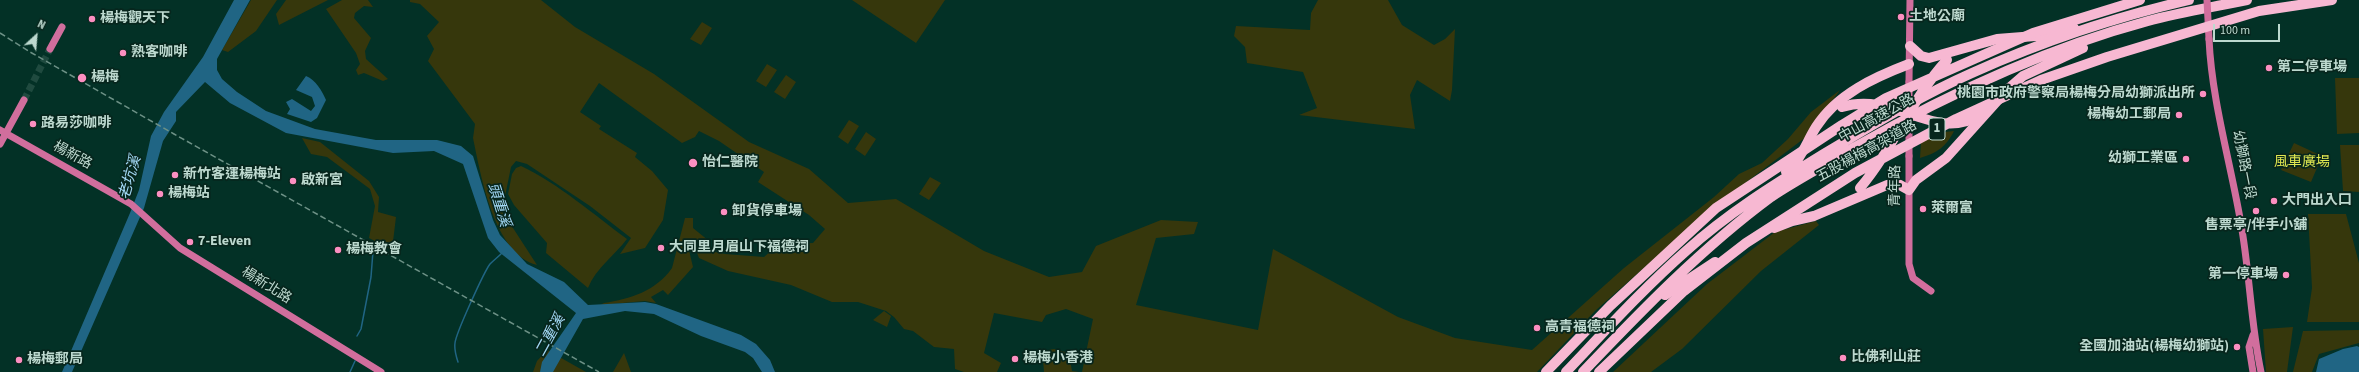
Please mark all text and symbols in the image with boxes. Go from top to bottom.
place label: 土地公廟 [1909,9,1965,25]
place label: 楊梅觀天下 [100,11,170,27]
marker: 土地公廟 [1896,12,1906,22]
marker: 楊梅觀天下 [87,14,97,24]
north arrow [16,16,56,56]
text: N [35,16,48,33]
scale bar [2215,16,2282,42]
text: 100 m [2220,22,2250,39]
place label: 熟客咖啡 [131,45,187,61]
marker: 熟客咖啡 [118,48,128,58]
place label: 第二停車場 [2277,60,2347,76]
marker: 第二停車場 [2264,63,2274,73]
place label: 楊梅 [91,70,119,86]
marker: 楊梅 [76,72,88,84]
place label: 桃園市政府警察局楊梅分局幼獅派出所 [1957,86,2195,102]
marker: 桃園市政府警察局楊梅分局幼獅派出所 [2198,89,2208,99]
street label: 中山高速公路 [1836,91,1918,147]
place label: 楊梅幼工郵局 [2087,107,2171,123]
marker: 楊梅幼工郵局 [2174,110,2184,120]
place label: 路易莎咖啡 [41,116,111,132]
street label: 五股楊梅高架道路 [1814,118,1920,186]
road number: 1 [1929,118,1945,140]
marker: 路易莎咖啡 [28,119,38,129]
street label: 幼獅路一段 [2228,129,2258,201]
street label: 楊新路 [50,138,94,174]
place label: 幼獅工業區 [2108,151,2178,167]
water label: 老坑溪 [116,154,146,202]
marker: 幼獅工業區 [2181,154,2191,164]
place label: 怡仁醫院 [702,155,758,171]
park label: 風車廣場 [2274,155,2330,171]
marker: 怡仁醫院 [687,157,699,169]
street label: 青年路 [1887,165,1905,207]
place label: 新竹客運楊梅站 [183,167,281,183]
marker: 新竹客運楊梅站 [170,170,180,180]
place label: 啟新宮 [301,173,343,189]
marker: 啟新宮 [288,176,298,186]
water label: 頭重溪 [483,181,513,229]
place label: 楊梅站 [168,186,210,202]
marker: 楊梅站 [155,189,165,199]
place label: 大門出入口 [2282,193,2352,209]
marker: 大門出入口 [2269,196,2279,206]
place label: 萊爾富 [1931,201,1973,217]
place label: 卸貨停車場 [732,204,802,220]
marker: 萊爾富 [1918,204,1928,214]
marker: 售票亭/伴手小舖 [2251,206,2261,216]
marker: 卸貨停車場 [719,207,729,217]
place label: 售票亭/伴手小舖 [2205,218,2307,234]
place label: 7-Eleven [198,234,251,250]
marker: 7-Eleven [185,237,195,247]
place label: 大同里月眉山下福德祠 [669,240,809,256]
place label: 楊梅教會 [346,242,402,258]
marker: 大同里月眉山下福德祠 [656,243,666,253]
marker: 楊梅教會 [333,245,343,255]
street label: 楊新北路 [238,264,294,308]
place label: 第一停車場 [2208,267,2278,283]
marker: 第一停車場 [2281,270,2291,280]
water label: 二重溪 [532,312,570,360]
place label: 高青福德祠 [1545,320,1615,336]
marker: 高青福德祠 [1532,323,1542,333]
place label: 全國加油站(楊梅幼獅站) [2079,339,2229,355]
marker: 全國加油站(楊梅幼獅站) [2232,342,2242,352]
place label: 比佛利山莊 [1851,350,1921,366]
place label: 楊梅小香港 [1023,351,1093,367]
place label: 楊梅郵局 [27,352,83,368]
marker: 比佛利山莊 [1838,353,1848,363]
marker: 楊梅小香港 [1010,354,1020,364]
marker: 楊梅郵局 [14,355,24,365]

